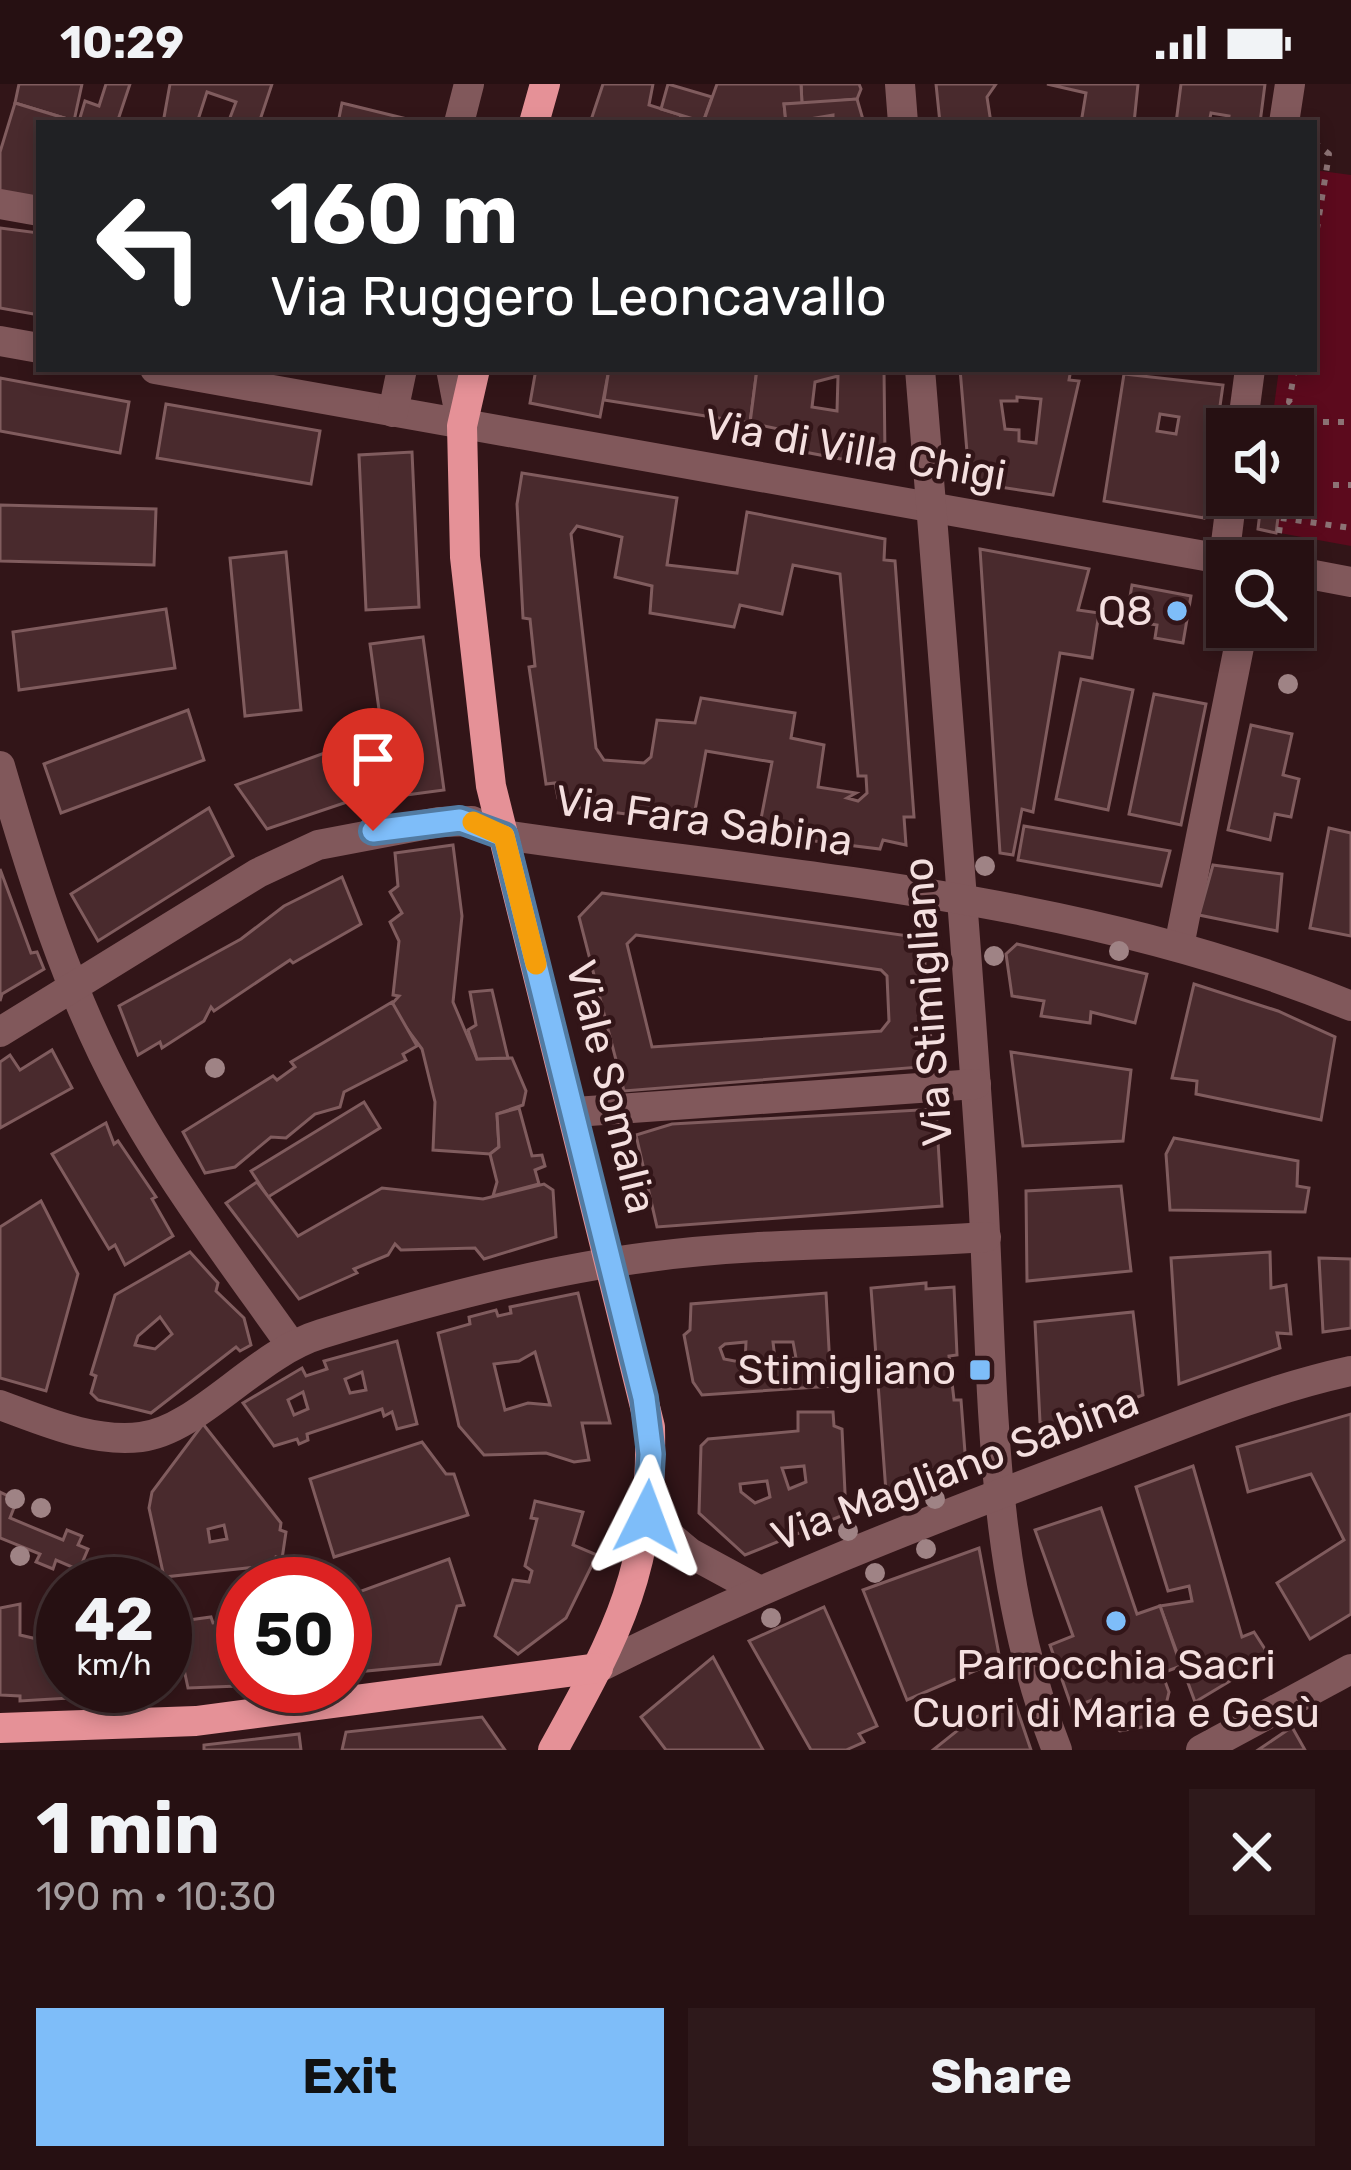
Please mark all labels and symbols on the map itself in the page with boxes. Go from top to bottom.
street label: Via di Villa Chigi [700,399,1010,501]
place label: Q8 [1098,586,1153,636]
marker: Q8 [1164,598,1190,624]
pin [322,708,424,831]
street label: Via Fara Sabina [552,775,856,867]
street label: Via Stimigliano [893,856,963,1148]
street label: Viale Somalia [555,955,667,1219]
place label: Stimigliano [738,1345,956,1395]
marker: Stimigliano [967,1357,993,1383]
street label: Via Magliano Sabina [764,1376,1146,1562]
position arrow [584,1454,710,1580]
speed limit sign: 50 [216,1557,372,1713]
marker: Parrocchia Sacri Cuori di Maria e Gesù [1103,1608,1129,1634]
place label: Parrocchia Sacri Cuori di Maria e Gesù [912,1640,1320,1738]

